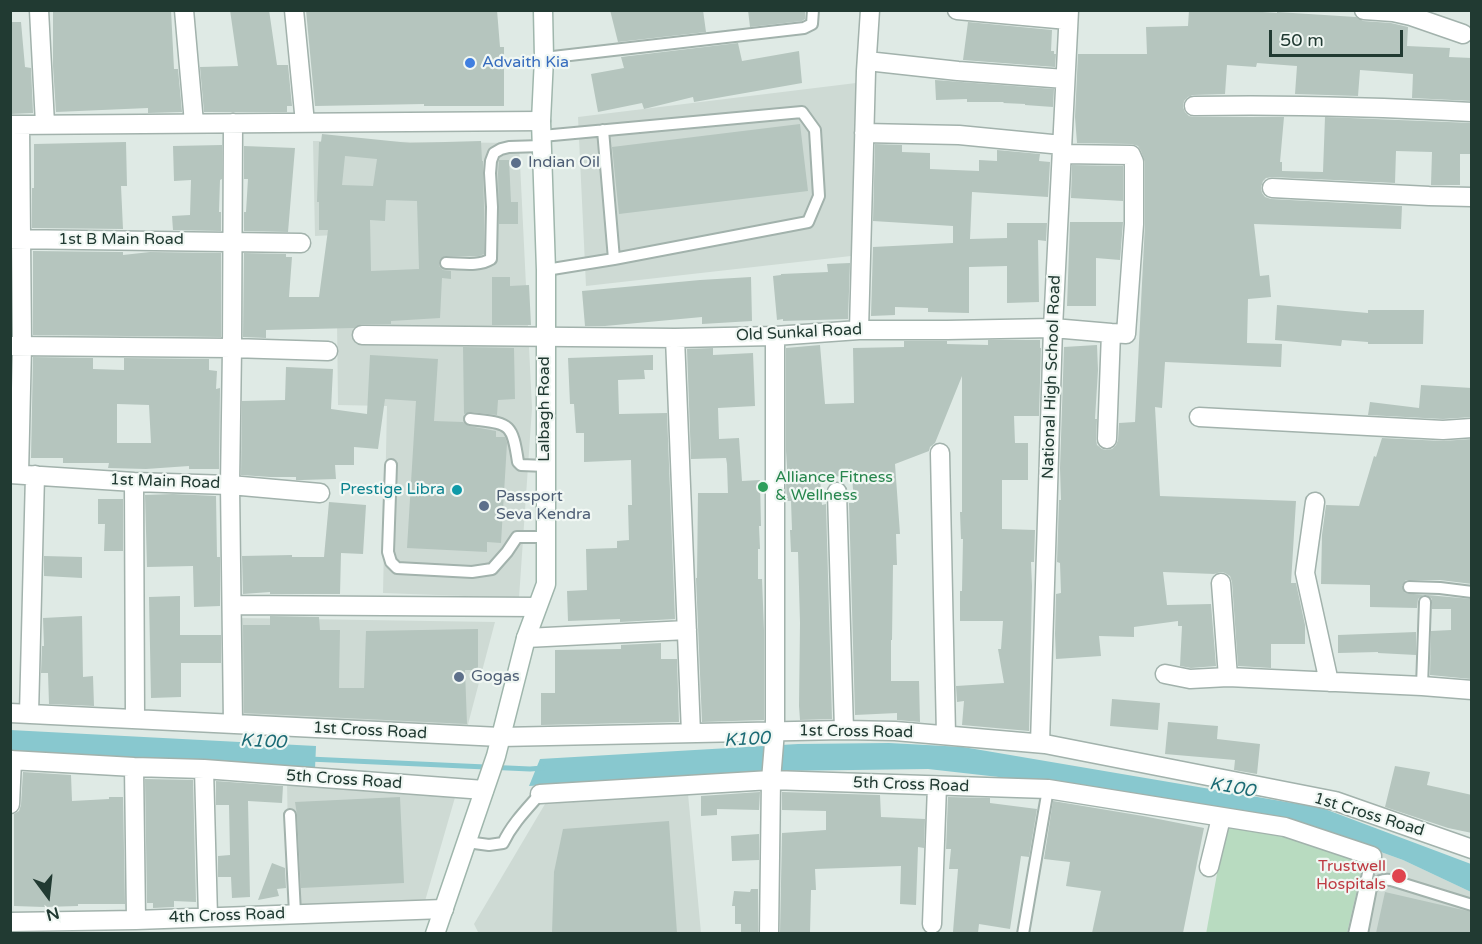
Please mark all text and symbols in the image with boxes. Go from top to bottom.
scale bar [1272,18,1406,56]
text: 50 m [1280,29,1324,51]
place label: Advaith Kia [482,53,569,73]
marker: Advaith Kia [463,56,477,70]
place label: Indian Oil [528,153,600,173]
marker: Indian Oil [509,156,523,170]
street label: 1st B Main Road [58,230,184,250]
street label: National High School Road [1039,275,1065,479]
street label: Old Sunkal Road [735,320,863,346]
street label: Lalbagh Road [535,356,555,462]
place label: Alliance Fitness & Wellness [775,468,893,506]
street label: 1st Main Road [109,470,221,494]
place label: Prestige Libra [340,480,445,500]
marker: Alliance Fitness & Wellness [756,480,770,494]
marker: Prestige Libra [450,483,464,497]
place label: Passport Seva Kendra [496,487,591,525]
marker: Passport Seva Kendra [477,499,491,513]
place label: Gogas [471,667,520,687]
marker: Gogas [452,670,466,684]
street label: 1st Cross Road [312,718,428,744]
street label: 1st Cross Road [799,721,913,743]
water label: K100 [723,728,771,752]
water label: K100 [239,730,287,754]
street label: 5th Cross Road [285,766,403,794]
street label: 5th Cross Road [852,773,970,797]
water label: K100 [1207,773,1257,803]
street label: 1st Cross Road [1312,789,1426,841]
place label: Trustwell Hospitals [1316,857,1386,895]
north arrow [18,866,78,926]
marker: Trustwell Hospitals [1390,867,1408,885]
text: N [44,902,61,925]
street label: 4th Cross Road [168,904,286,928]

